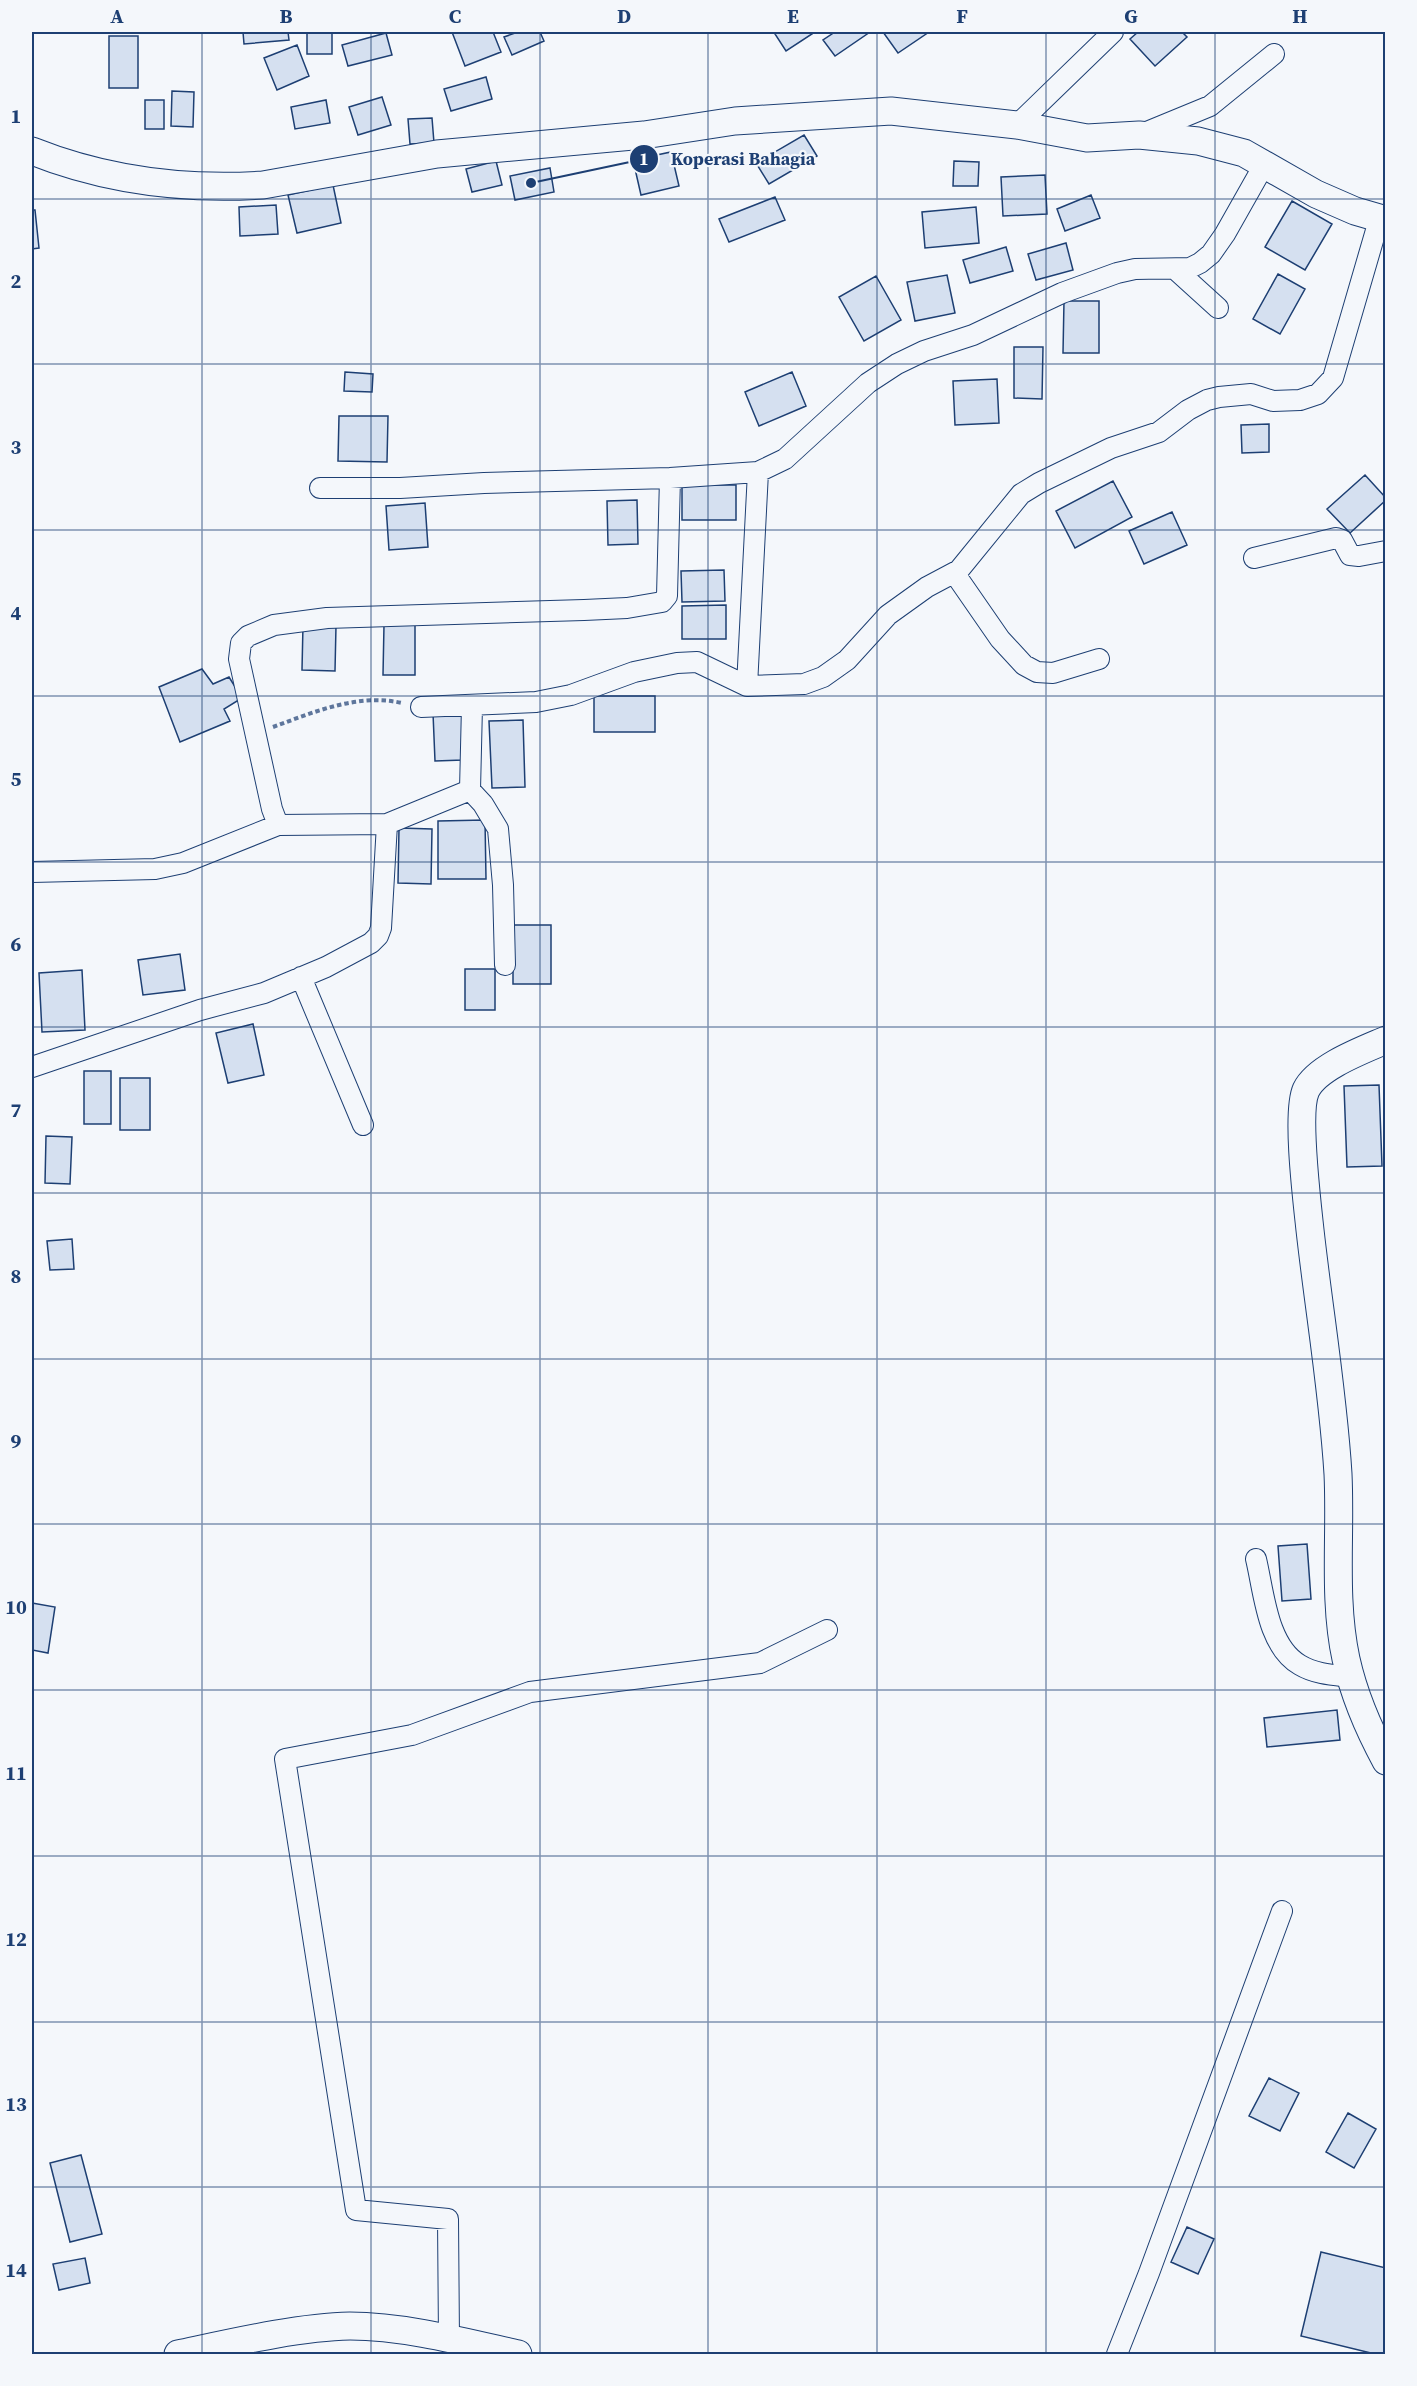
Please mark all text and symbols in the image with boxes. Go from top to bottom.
text: A [110,2,124,30]
text: B [279,2,293,30]
text: C [449,2,461,30]
text: D [617,2,631,30]
text: E [787,2,799,30]
text: F [956,2,968,30]
text: G [1124,2,1138,30]
text: H [1292,2,1308,30]
text: 1 [11,102,21,130]
callout: Koperasi Bahagia [629,141,827,177]
text: 1 [639,146,649,171]
text: Koperasi Bahagia [671,146,816,171]
text: 2 [11,267,22,295]
text: 3 [11,433,22,461]
text: 4 [11,599,22,627]
text: 5 [11,765,22,793]
text: 6 [11,930,22,958]
text: 7 [11,1096,22,1124]
text: 8 [11,1262,21,1290]
text: 9 [11,1427,22,1455]
text: 10 [5,1593,27,1621]
text: 11 [5,1759,27,1787]
text: 12 [5,1925,27,1953]
text: 13 [5,2090,27,2118]
text: 14 [5,2256,27,2284]

